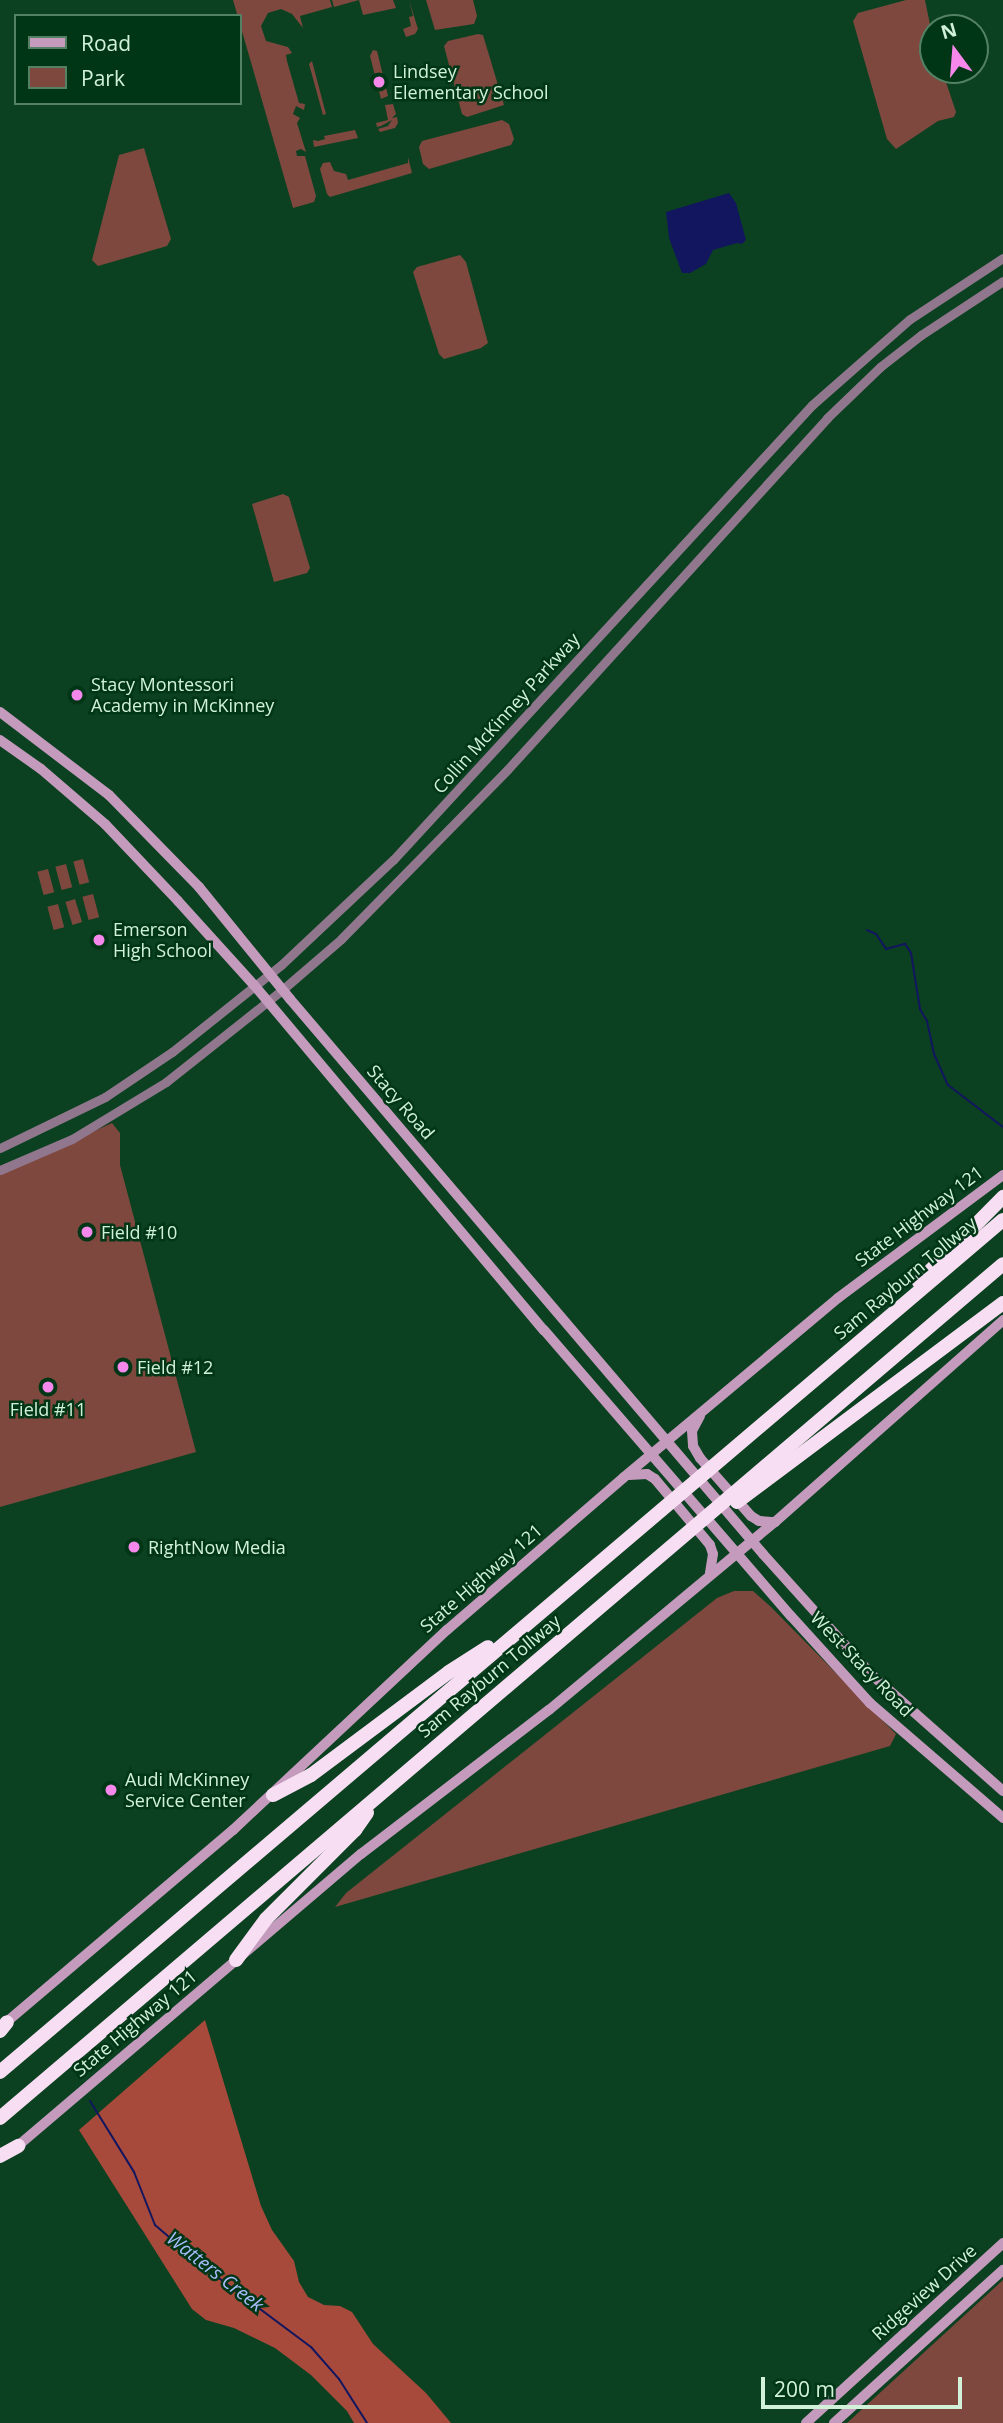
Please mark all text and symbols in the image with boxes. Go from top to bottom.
legend [14,14,242,105]
north arrow [919,14,989,84]
text: N [938,16,960,45]
text: Road [81,29,131,57]
place label: Lindsey Elementary School [393,61,549,104]
text: Park [81,64,125,92]
marker: Lindsey Elementary School [371,74,387,90]
street label: Collin McKinney Parkway [428,628,584,798]
place label: Stacy Montessori Academy in McKinney [91,674,274,716]
marker: Stacy Montessori Academy in McKinney [69,687,85,703]
place label: Emerson High School [113,919,212,962]
marker: Emerson High School [91,932,107,948]
street label: Stacy Road [363,1060,439,1144]
street label: State Highway 121 [851,1161,987,1271]
street label: Sam Rayburn Tollway [829,1212,981,1344]
place label: Field #10 [101,1221,177,1243]
marker: Field #10 [79,1224,95,1240]
place label: Field #12 [137,1356,213,1378]
marker: Field #12 [115,1359,131,1375]
marker: Field #11 [40,1379,56,1395]
place label: Field #11 [10,1398,86,1420]
street label: State Highway 121 [416,1519,546,1637]
place label: RightNow Media [148,1536,286,1558]
marker: RightNow Media [126,1539,142,1555]
street label: West Stacy Road [806,1607,918,1721]
street label: Sam Rayburn Tollway [413,1610,565,1742]
place label: Audi McKinney Service Center [125,1769,249,1812]
marker: Audi McKinney Service Center [103,1782,119,1798]
street label: State Highway 121 [69,1965,201,2081]
water label: Watters Creek [162,2227,268,2317]
street label: Ridgeview Drive [867,2240,981,2344]
scale bar [765,2364,966,2408]
text: 200 m [774,2375,835,2403]

